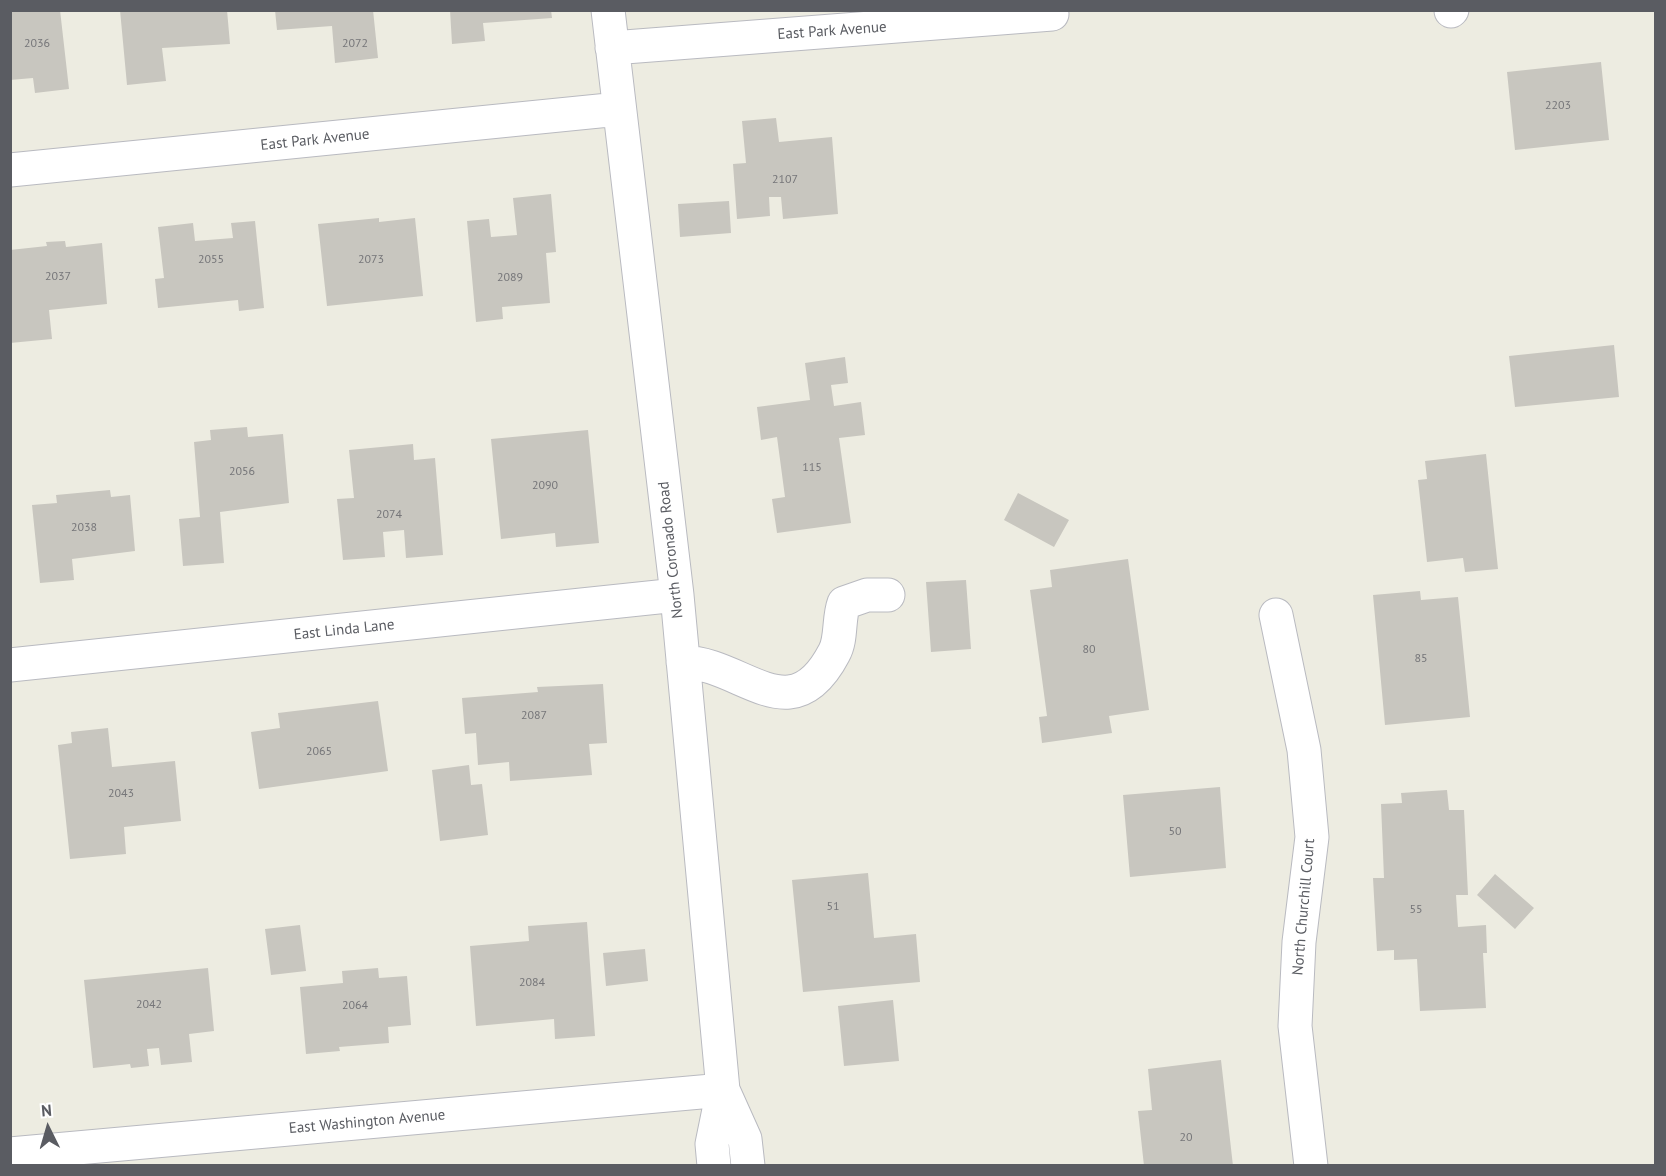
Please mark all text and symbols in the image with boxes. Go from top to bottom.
street label: East Park Avenue [777,18,887,44]
house number: 2036 [24,37,50,51]
house number: 2072 [342,37,368,51]
house number: 2203 [1545,99,1571,113]
street label: East Park Avenue [260,125,370,155]
house number: 2107 [772,173,798,187]
house number: 2055 [198,253,224,267]
house number: 2073 [358,253,384,267]
house number: 2037 [45,270,71,284]
house number: 2089 [497,271,523,285]
house number: 115 [802,461,822,475]
house number: 2056 [229,465,255,479]
house number: 2090 [532,479,558,493]
street label: North Coronado Road [655,481,687,619]
house number: 2074 [376,508,402,522]
house number: 2038 [71,521,97,535]
street label: East Linda Lane [293,616,395,644]
house number: 80 [1082,643,1096,657]
house number: 85 [1414,652,1428,666]
house number: 2087 [521,709,547,723]
house number: 2065 [306,745,332,759]
house number: 2043 [108,787,134,801]
house number: 50 [1168,825,1182,839]
street label: North Churchill Court [1289,838,1319,976]
house number: 51 [826,900,840,914]
house number: 55 [1409,903,1423,917]
house number: 2084 [519,976,545,990]
house number: 2042 [136,998,162,1012]
house number: 2064 [342,999,368,1013]
north arrow [18,1098,78,1158]
text: N [40,1100,53,1120]
street label: East Washington Avenue [288,1106,446,1138]
house number: 20 [1179,1131,1193,1145]

